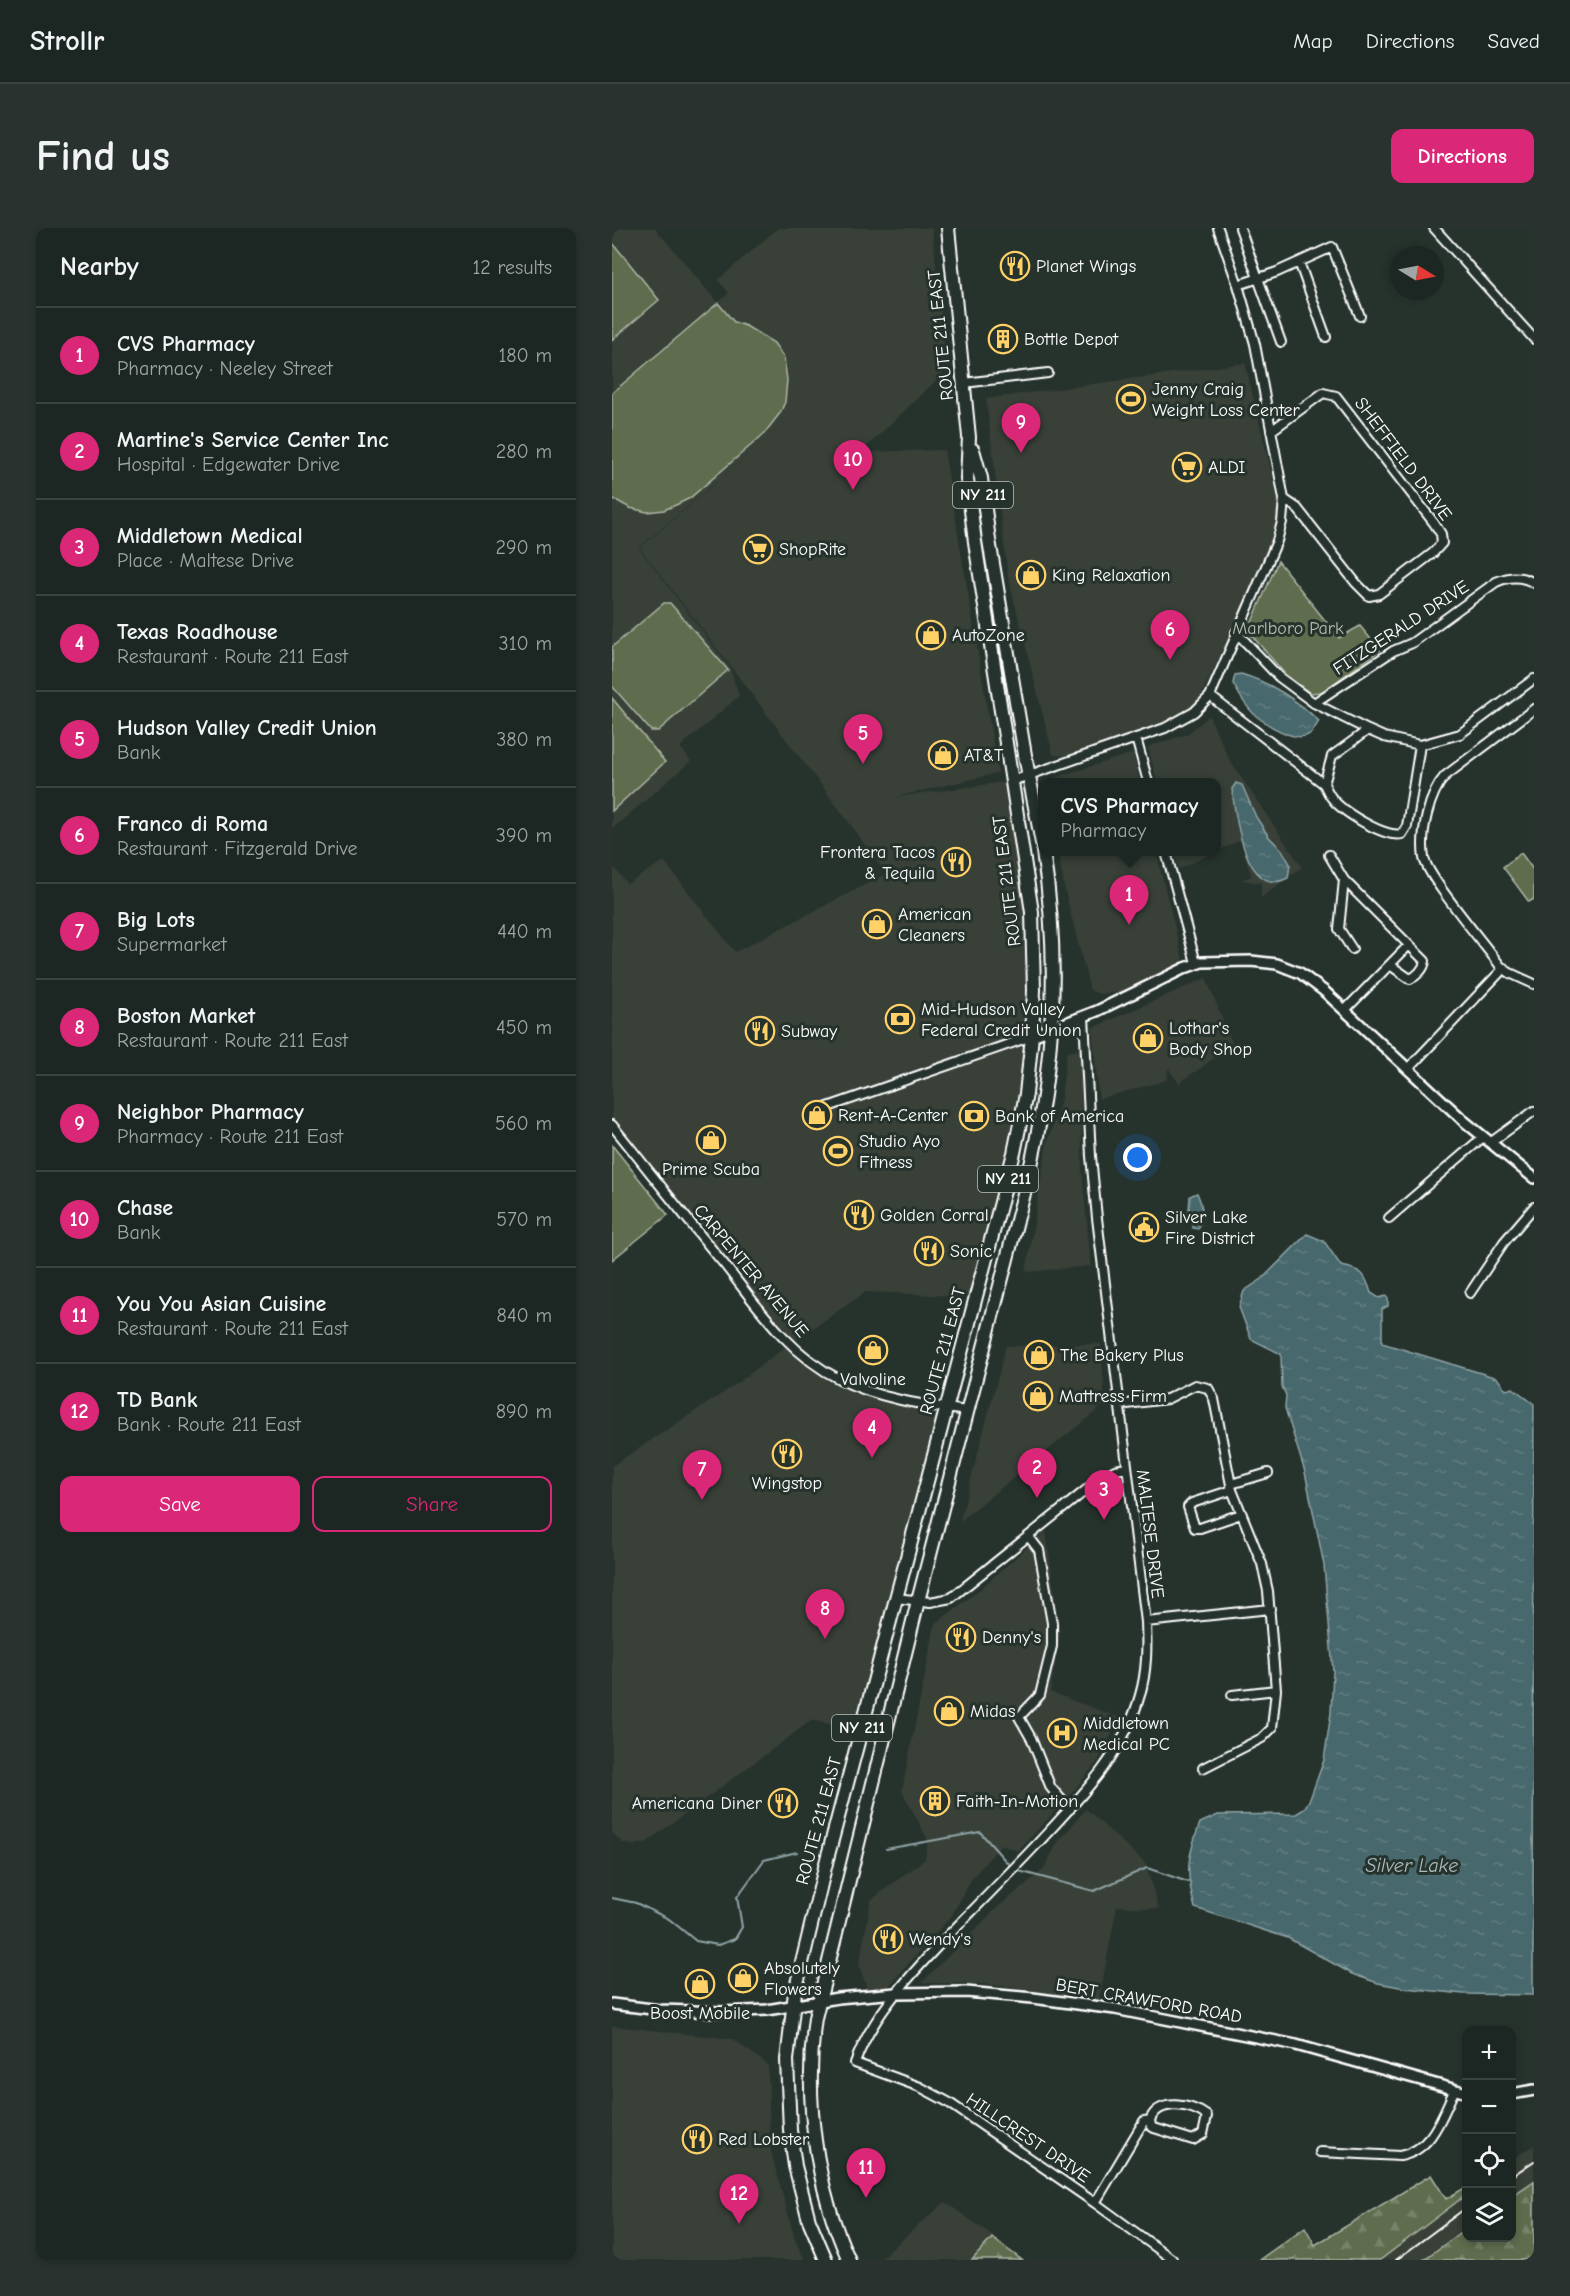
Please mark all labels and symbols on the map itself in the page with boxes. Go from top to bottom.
north arrow [1390,246,1444,300]
restaurant icon: Planet Wings [999,250,1031,282]
place label: Planet Wings [1036,256,1136,277]
street label: ROUTE 211 EAST [924,268,958,401]
building icon: Bottle Depot [987,323,1019,355]
place label: Bottle Depot [1024,329,1119,350]
place label: Jenny Craig Weight Loss Center [1152,379,1301,421]
sports icon: Jenny Craig Weight Loss Center [1115,383,1147,415]
street label: SHEFFIELD DRIVE [1350,393,1456,525]
pin: 9 [1002,404,1040,453]
pin: 10 [834,440,872,490]
supermarket icon: ALDI [1171,451,1203,483]
place label: ALDI [1208,457,1245,478]
road number: NY 211 [953,482,1013,508]
supermarket icon: ShopRite [742,533,774,565]
place label: ShopRite [779,539,846,560]
shop icon: King Relaxation [1015,559,1047,591]
place label: King Relaxation [1052,565,1171,586]
street label: FITZGERALD DRIVE [1329,576,1473,680]
pin: 6 [1150,610,1190,660]
park label: Marlboro Park [1232,618,1344,639]
shop icon: AutoZone [915,619,947,651]
place label: AutoZone [952,625,1025,646]
pin: 5 [844,714,882,764]
shop icon: AT&T [927,739,959,771]
place label: AT&T [964,745,1004,766]
street label: ROUTE 211 EAST [989,814,1025,947]
place label: Frontera Tacos & Tequila [820,842,935,884]
restaurant icon: Frontera Tacos & Tequila [940,846,972,878]
pin: 1 [1110,876,1148,925]
place label: American Cleaners [898,904,972,946]
shop icon: American Cleaners [861,908,893,940]
place label: Mid-Hudson Valley Federal Credit Union [921,999,1082,1041]
bank icon: Mid-Hudson Valley Federal Credit Union [884,1003,916,1035]
restaurant icon: Subway [744,1015,776,1047]
place label: Lothar's Body Shop [1169,1018,1252,1060]
place label: Subway [781,1021,838,1042]
shop icon: Lothar's Body Shop [1132,1022,1164,1054]
shop icon: Rent-A-Center [801,1099,833,1131]
bank icon: Bank of America [958,1100,990,1132]
place label: Rent-A-Center [838,1105,949,1126]
place label: Bank of America [995,1106,1124,1127]
shop icon: Prime Scuba [695,1124,727,1156]
place label: Studio Ayo Fitness [859,1131,940,1173]
sports icon: Studio Ayo Fitness [822,1135,854,1167]
your location [1123,1143,1152,1172]
place label: Prime Scuba [662,1159,760,1180]
road number: NY 211 [978,1166,1038,1192]
restaurant icon: Golden Corral [843,1199,875,1231]
street label: CARPENTER AVENUE [689,1200,813,1342]
place label: Golden Corral [880,1205,989,1226]
place label: Silver Lake Fire District [1165,1207,1255,1249]
public building icon: Silver Lake Fire District [1128,1211,1160,1243]
restaurant icon: Sonic [913,1235,945,1267]
place label: Sonic [950,1241,992,1262]
street label: ROUTE 211 EAST [916,1284,970,1417]
shop icon: Valvoline [857,1334,889,1366]
shop icon: The Bakery Plus [1023,1339,1055,1371]
place label: The Bakery Plus [1060,1345,1184,1366]
place label: Valvoline [840,1369,906,1390]
shop icon: Mattress Firm [1022,1380,1054,1412]
place label: Mattress Firm [1059,1386,1167,1407]
pin: 4 [852,1408,892,1458]
restaurant icon: Wingstop [771,1438,803,1470]
pin: 2 [1018,1448,1056,1498]
pin: 7 [682,1450,722,1500]
street label: MALTESE DRIVE [1132,1468,1168,1600]
pin: 3 [1084,1470,1124,1520]
place label: Wingstop [752,1473,822,1494]
pin: 8 [806,1590,844,1639]
restaurant icon: Denny's [945,1621,977,1653]
place label: Denny's [982,1627,1041,1648]
shop icon: Midas [933,1695,965,1727]
place label: Midas [970,1701,1016,1722]
place label: Middletown Medical PC [1083,1713,1170,1755]
road number: NY 211 [832,1715,892,1741]
hospital icon: Middletown Medical PC [1046,1717,1078,1749]
street label: ROUTE 211 EAST [792,1754,846,1887]
building icon: Faith-In-Motion [919,1785,951,1817]
restaurant icon: Americana Diner [767,1787,799,1819]
place label: Faith-In-Motion [956,1791,1078,1812]
place label: Americana Diner [632,1793,763,1814]
water label: Silver Lake [1366,1854,1458,1877]
restaurant icon: Wendy's [872,1923,904,1955]
place label: Wendy's [909,1929,971,1950]
place label: Absolutely Flowers [764,1958,841,2000]
shop icon: Absolutely Flowers [727,1962,759,1994]
shop icon: Boost Mobile [684,1968,716,2000]
street label: BERT CRAWFORD ROAD [1054,1974,1244,2028]
place label: Boost Mobile [650,2003,750,2024]
street label: HILLCREST DRIVE [962,2089,1094,2187]
restaurant icon: Red Lobster [681,2123,713,2155]
place label: Red Lobster [718,2129,810,2150]
pin: 11 [846,2148,886,2198]
pin: 12 [720,2174,758,2224]

